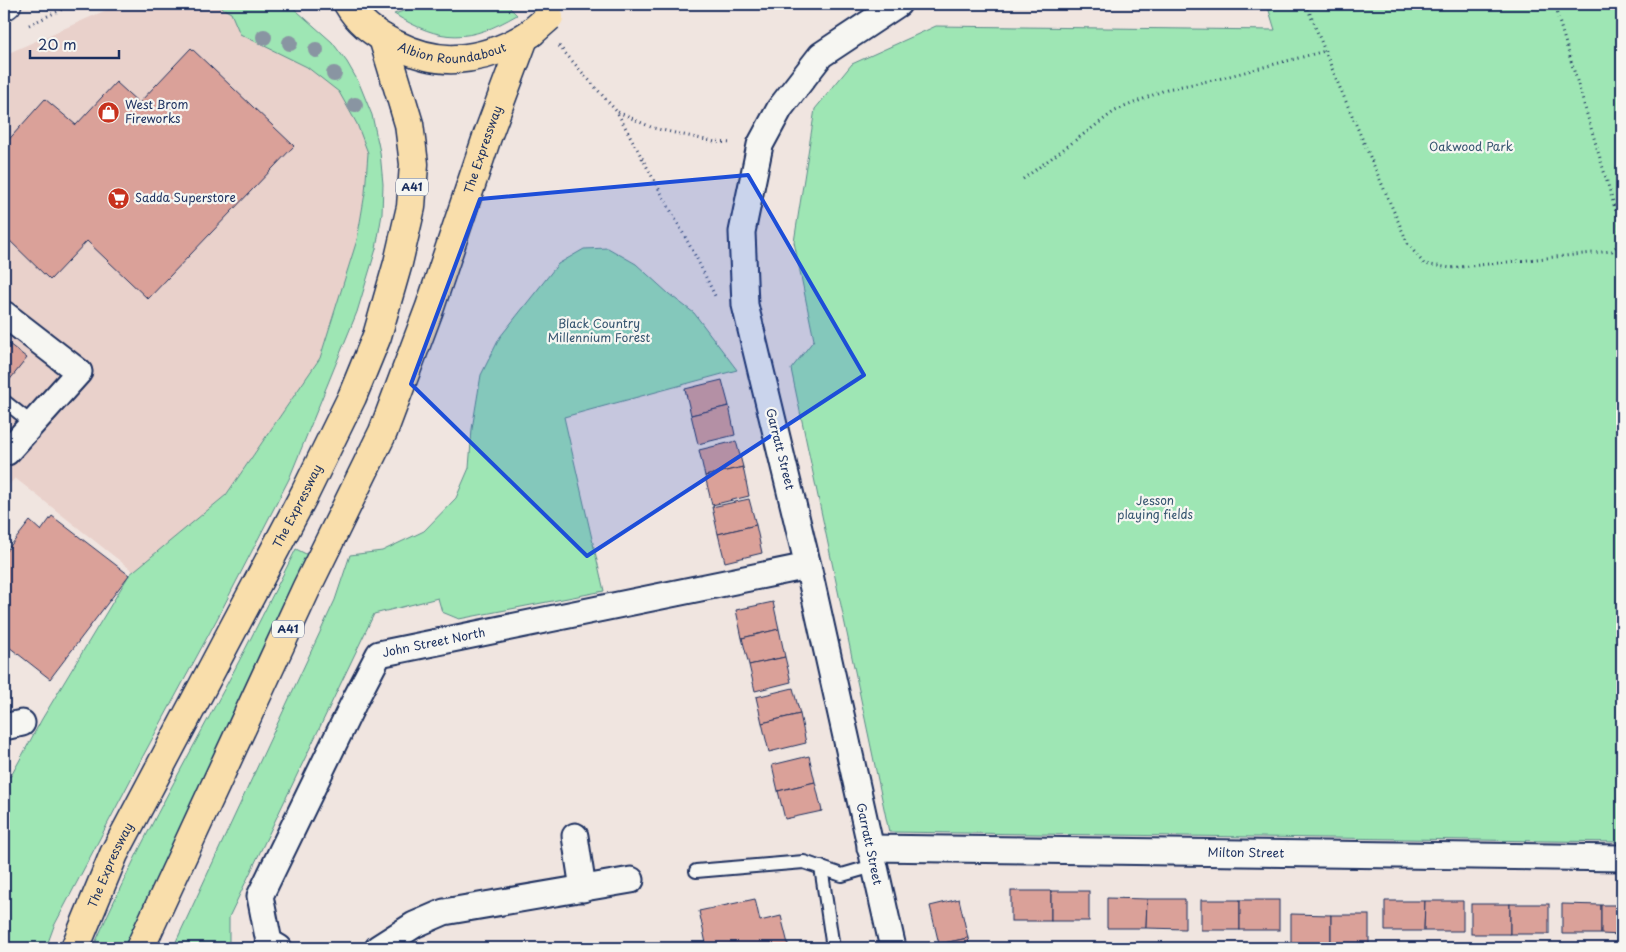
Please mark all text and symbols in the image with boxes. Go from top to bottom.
scale bar [30,28,119,60]
text: 20 m [38,32,77,55]
street label: Albion Roundabout [395,37,509,67]
place label: West Brom Fireworks [125,95,188,127]
shop icon: West Brom Fireworks [97,100,121,124]
street label: The Expressway [459,103,506,196]
park label: Oakwood Park [1429,137,1513,155]
road number: A41 [396,178,428,196]
supermarket icon: Sadda Superstore [107,186,131,210]
place label: Sadda Superstore [135,188,236,206]
park label: Black Country Millennium Forest [548,314,651,346]
street label: Garratt Street [762,406,800,491]
street label: The Expressway [268,461,326,551]
park label: Jesson playing fields [1117,491,1193,523]
road number: A41 [272,620,304,638]
street label: John Street North [380,622,487,661]
street label: Garratt Street [853,801,887,887]
street label: The Expressway [83,819,137,910]
street label: Milton Street [1208,842,1285,862]

